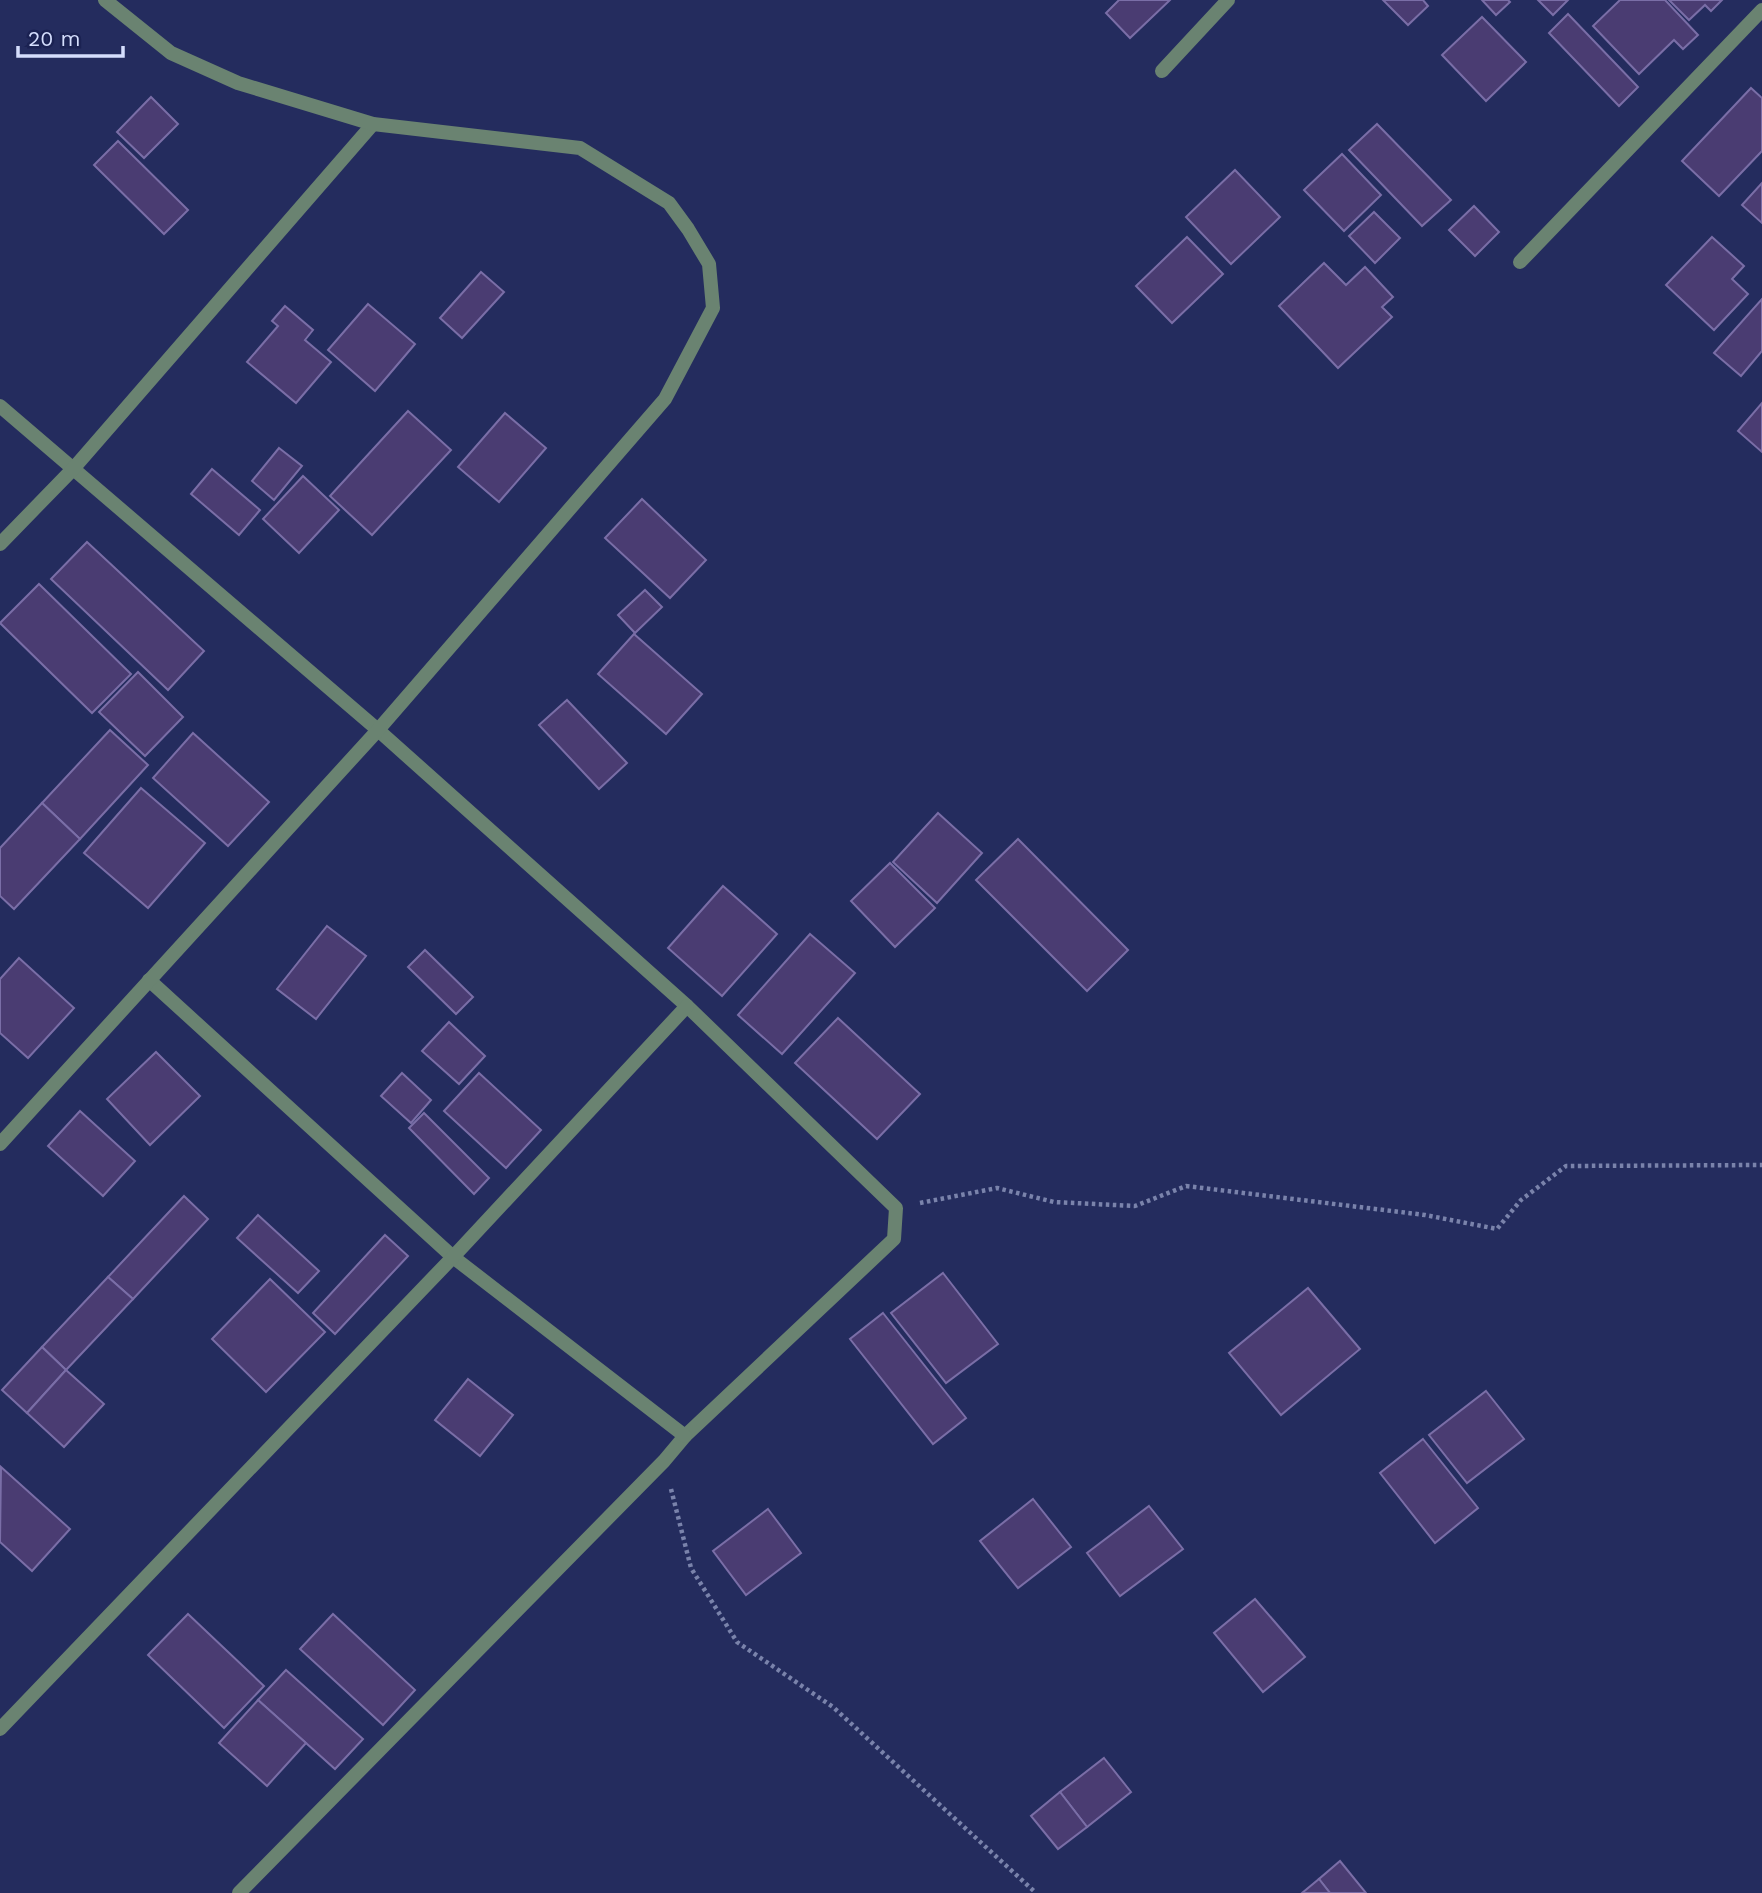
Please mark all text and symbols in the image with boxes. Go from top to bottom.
scale bar [18,14,122,58]
text: 20 m [28,26,80,51]

